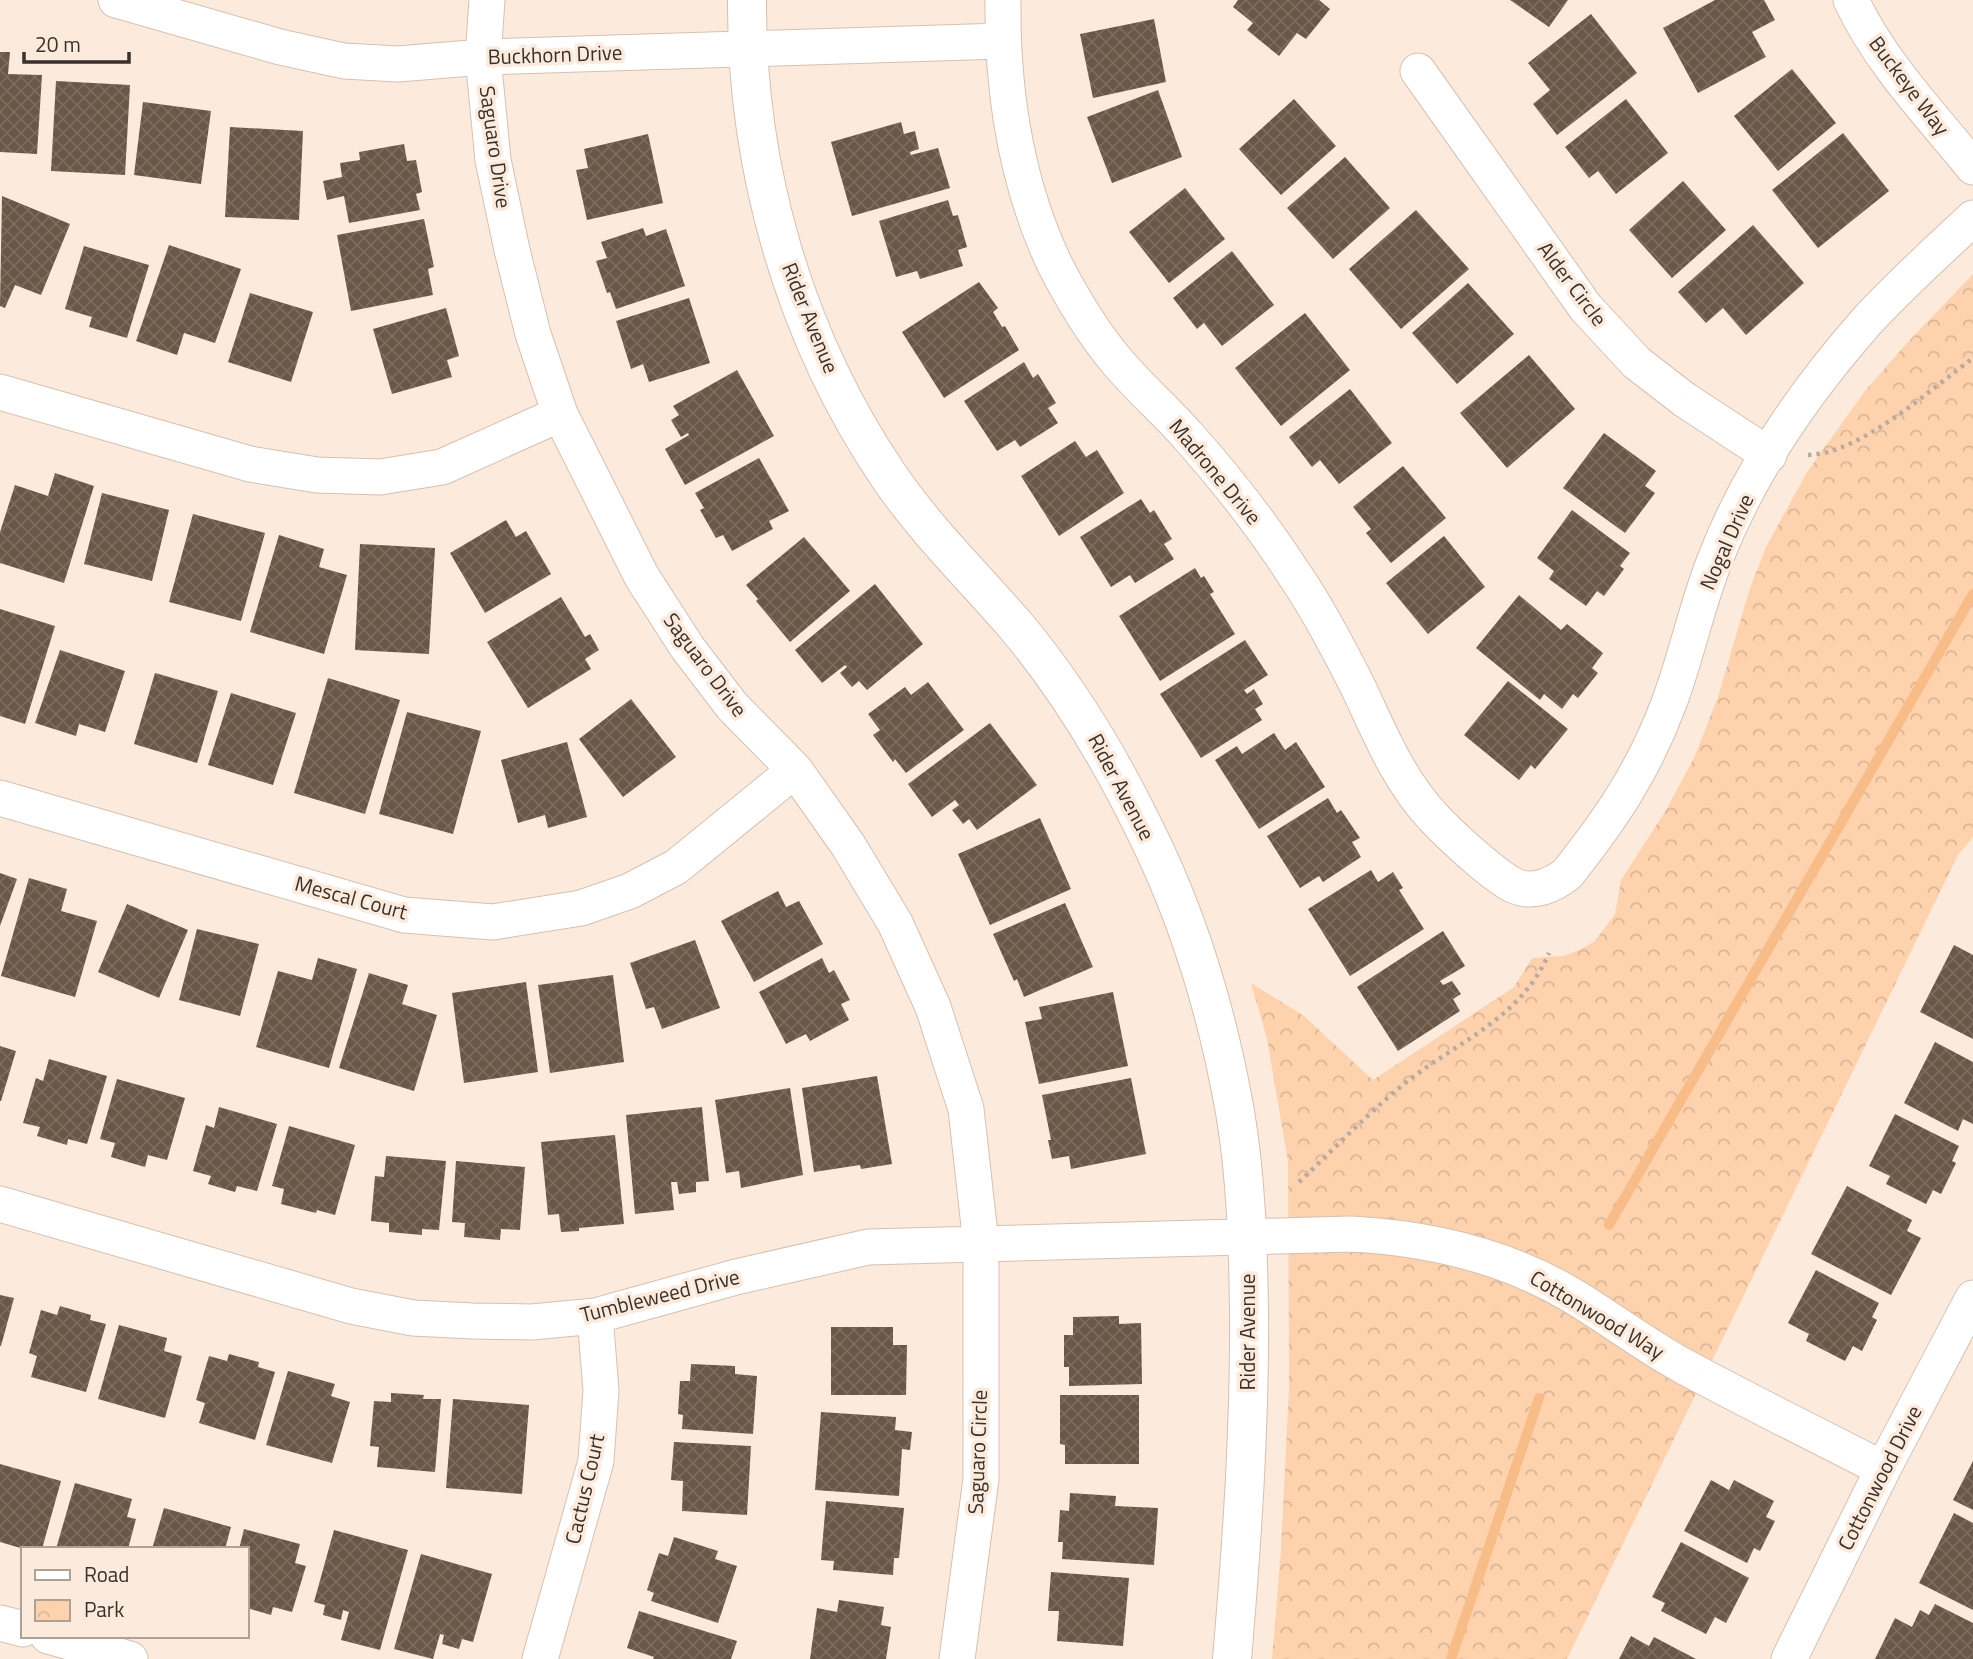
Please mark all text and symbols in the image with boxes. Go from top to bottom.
scale bar [24,21,130,65]
text: 20 m [35,28,81,60]
street label: Buckeye Way [1862,29,1958,142]
street label: Buckhorn Drive [487,36,623,72]
street label: Saguaro Drive [472,84,520,210]
street label: Alder Circle [1530,234,1615,332]
street label: Rider Avenue [774,257,848,378]
street label: Madrone Drive [1162,411,1270,531]
street label: Nogal Drive [1691,489,1761,595]
street label: Saguaro Drive [656,606,756,723]
street label: Rider Avenue [1080,727,1163,846]
street label: Mescal Court [292,867,412,928]
street label: Tumbleweed Drive [577,1260,743,1330]
street label: Cottonwood Way [1524,1261,1671,1367]
street label: Rider Avenue [1231,1274,1263,1390]
street label: Saguaro Circle [959,1389,995,1515]
street label: Cottonwood Drive [1829,1399,1929,1556]
street label: Cactus Court [556,1430,612,1547]
legend [21,1547,248,1638]
text: Road [84,1558,129,1590]
text: Park [84,1593,124,1625]

